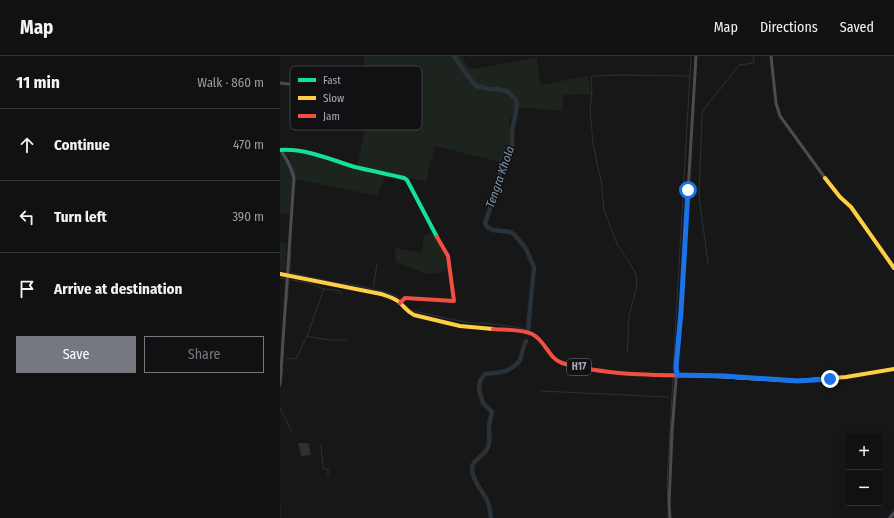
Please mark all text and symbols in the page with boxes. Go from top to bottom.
text: Map [20,16,53,39]
text: Map [714,19,738,36]
text: Directions [760,19,818,36]
text: Saved [840,19,874,36]
legend [290,66,422,130]
text: 11 min [16,72,60,93]
text: Fast [323,74,341,87]
text: Walk · 860 m [197,75,264,90]
text: Slow [323,92,344,105]
text: Jam [323,110,340,123]
icon: ahead [16,134,38,156]
text: Continue [54,136,110,154]
text: 470 m [233,137,264,152]
water label: Tengra Khola [483,144,517,210]
route start [679,181,697,199]
icon: left [16,206,38,228]
text: Turn left [54,208,107,226]
text: 390 m [232,209,264,224]
icon: arrive [16,278,38,300]
text: Arrive at destination [54,280,182,298]
button: Save [16,336,136,373]
button: Share [144,336,264,373]
road number: H17 [567,359,591,375]
route end [821,370,839,388]
map controls [846,434,882,506]
button: + [846,434,882,470]
button: − [846,470,882,506]

